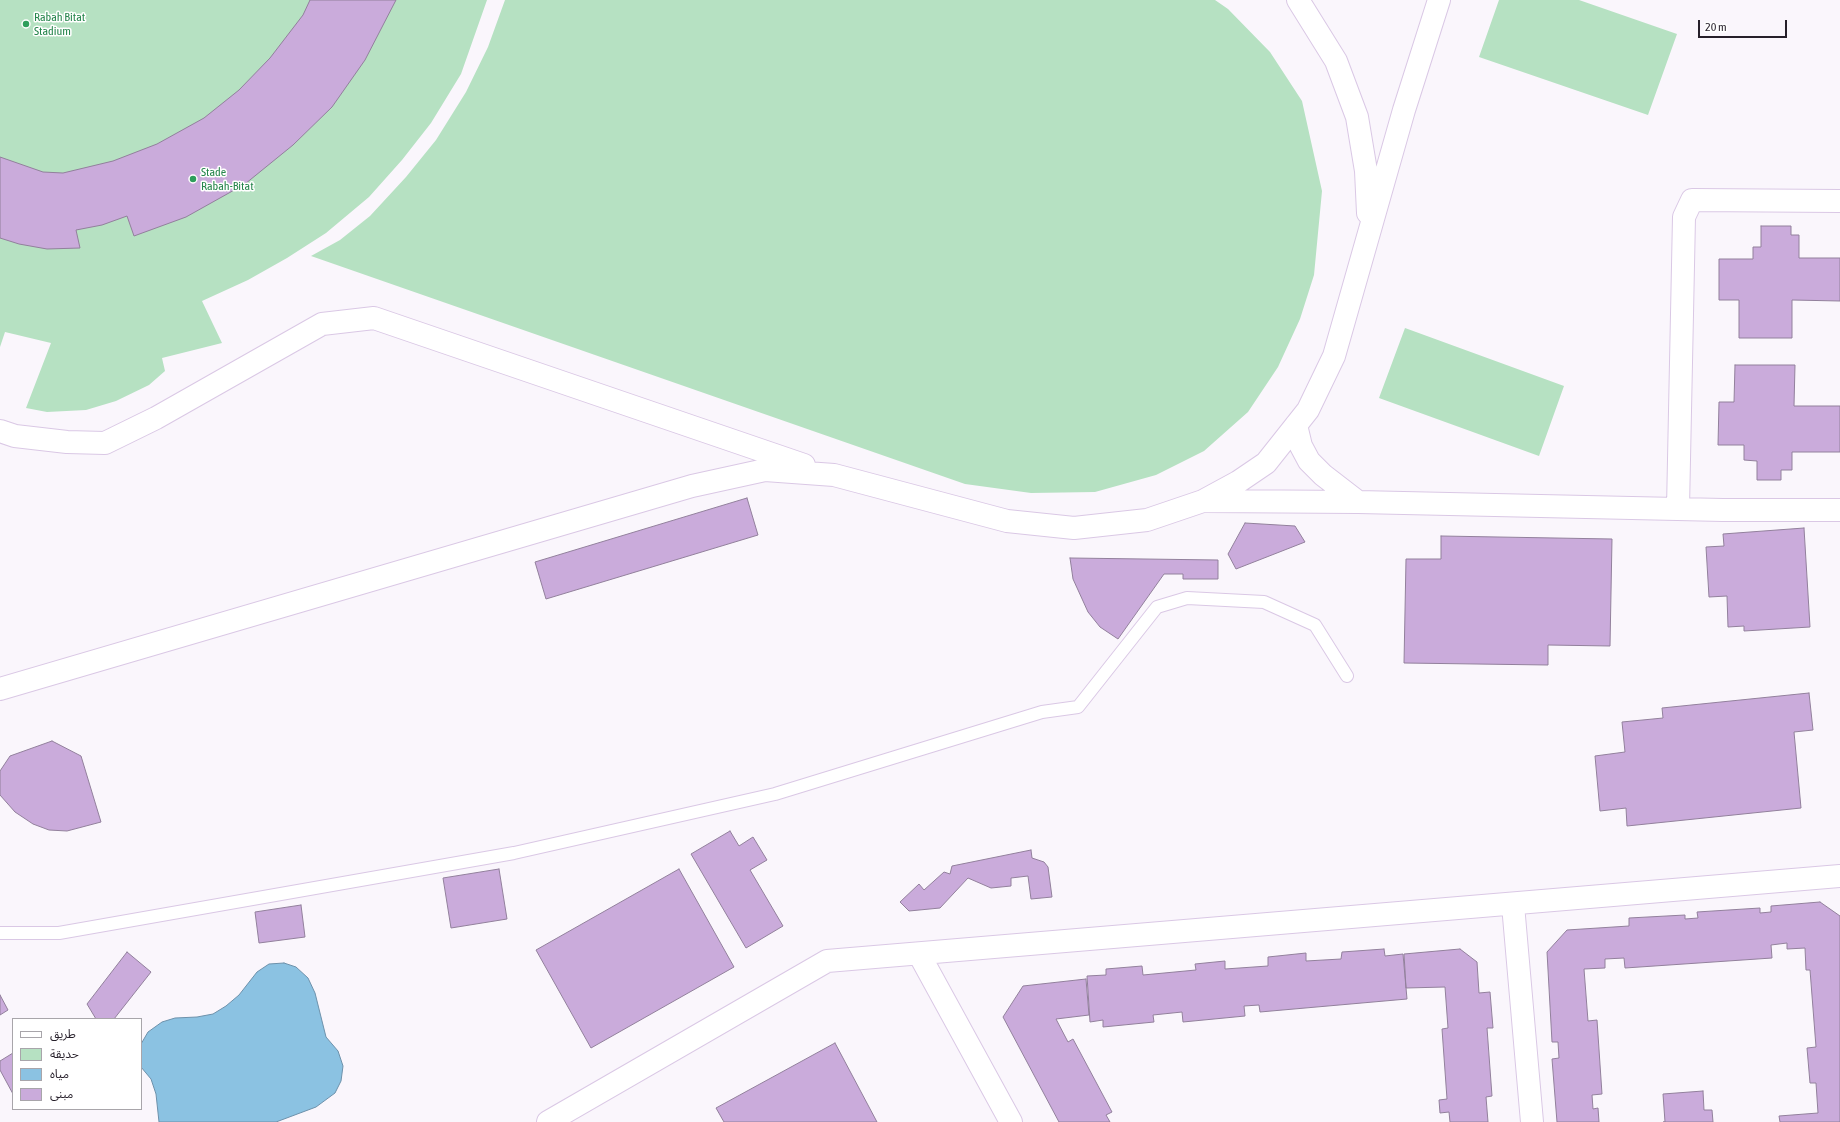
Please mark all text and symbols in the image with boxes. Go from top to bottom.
place label: Rabah Bitat Stadium [34,10,85,38]
scale bar [1700,12,1789,38]
marker: Rabah Bitat Stadium [21,19,31,29]
text: 20 m [1705,20,1727,34]
place label: Stade Rabah-Bitat [201,165,254,193]
marker: Stade Rabah-Bitat [188,174,198,184]
legend [12,1018,142,1110]
text: طريق [50,1027,76,1041]
text: حديقة [50,1047,79,1061]
text: مياه [50,1067,69,1081]
text: مبنى [50,1087,73,1101]

